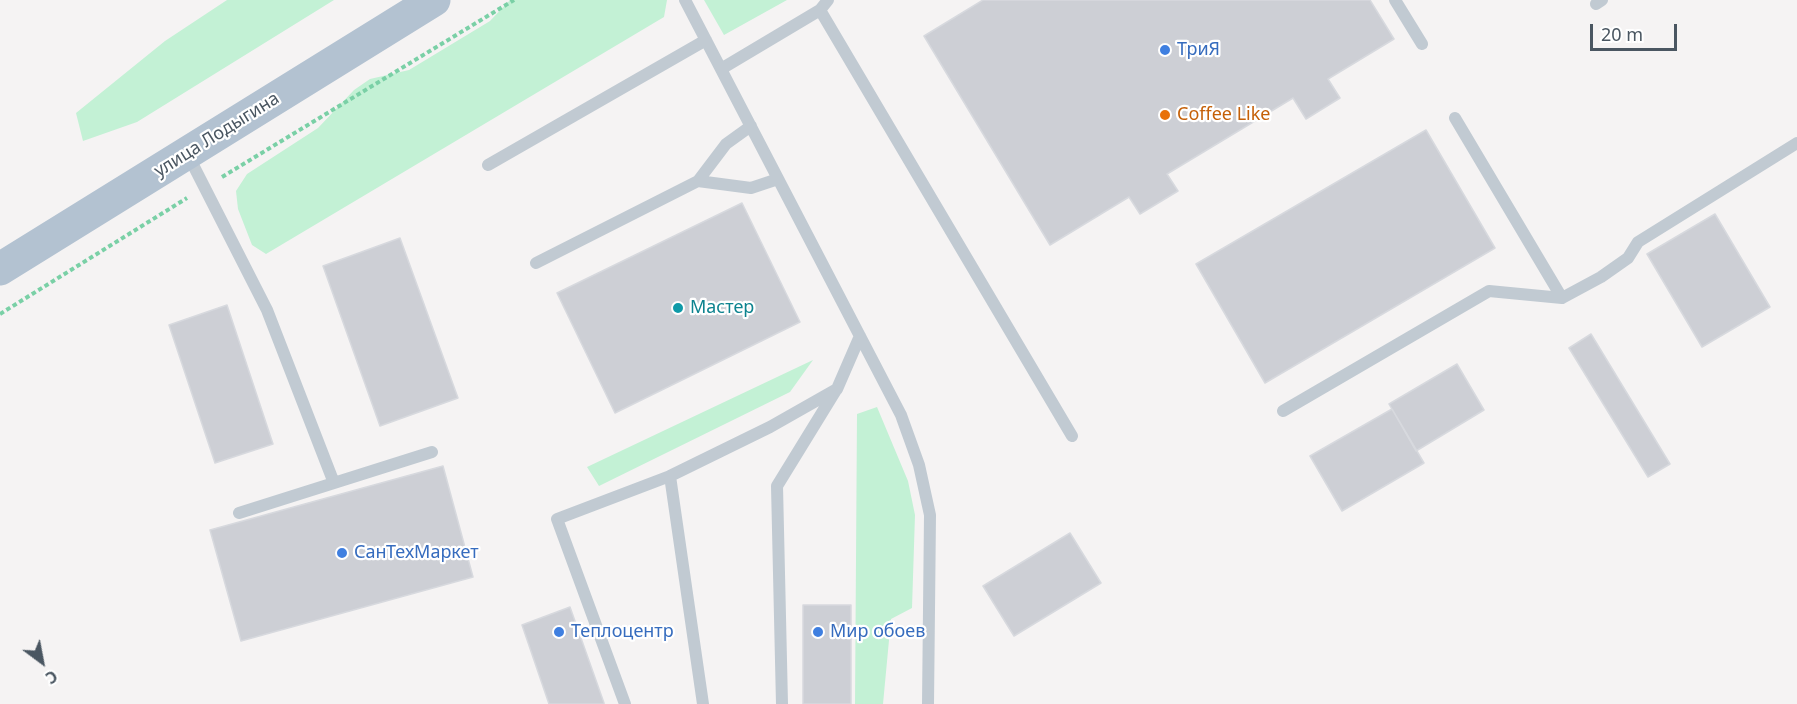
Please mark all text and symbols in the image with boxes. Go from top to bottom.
scale bar [1593,12,1680,50]
text: 20 m [1601,22,1643,46]
place label: ТриЯ [1177,39,1220,61]
marker: ТриЯ [1158,43,1172,57]
street label: улица Лодыгина [150,88,284,182]
place label: Coffee Like [1177,104,1270,126]
marker: Coffee Like [1158,108,1172,122]
place label: Мастер [690,297,754,319]
marker: Мастер [671,301,685,315]
place label: СанТехМаркет [354,542,479,564]
marker: СанТехМаркет [335,546,349,560]
place label: Теплоцентр [571,621,674,643]
place label: Мир обоев [830,621,925,643]
marker: Теплоцентр [552,625,566,639]
marker: Мир обоев [811,625,825,639]
north arrow [12,632,72,692]
text: С [41,665,62,689]

